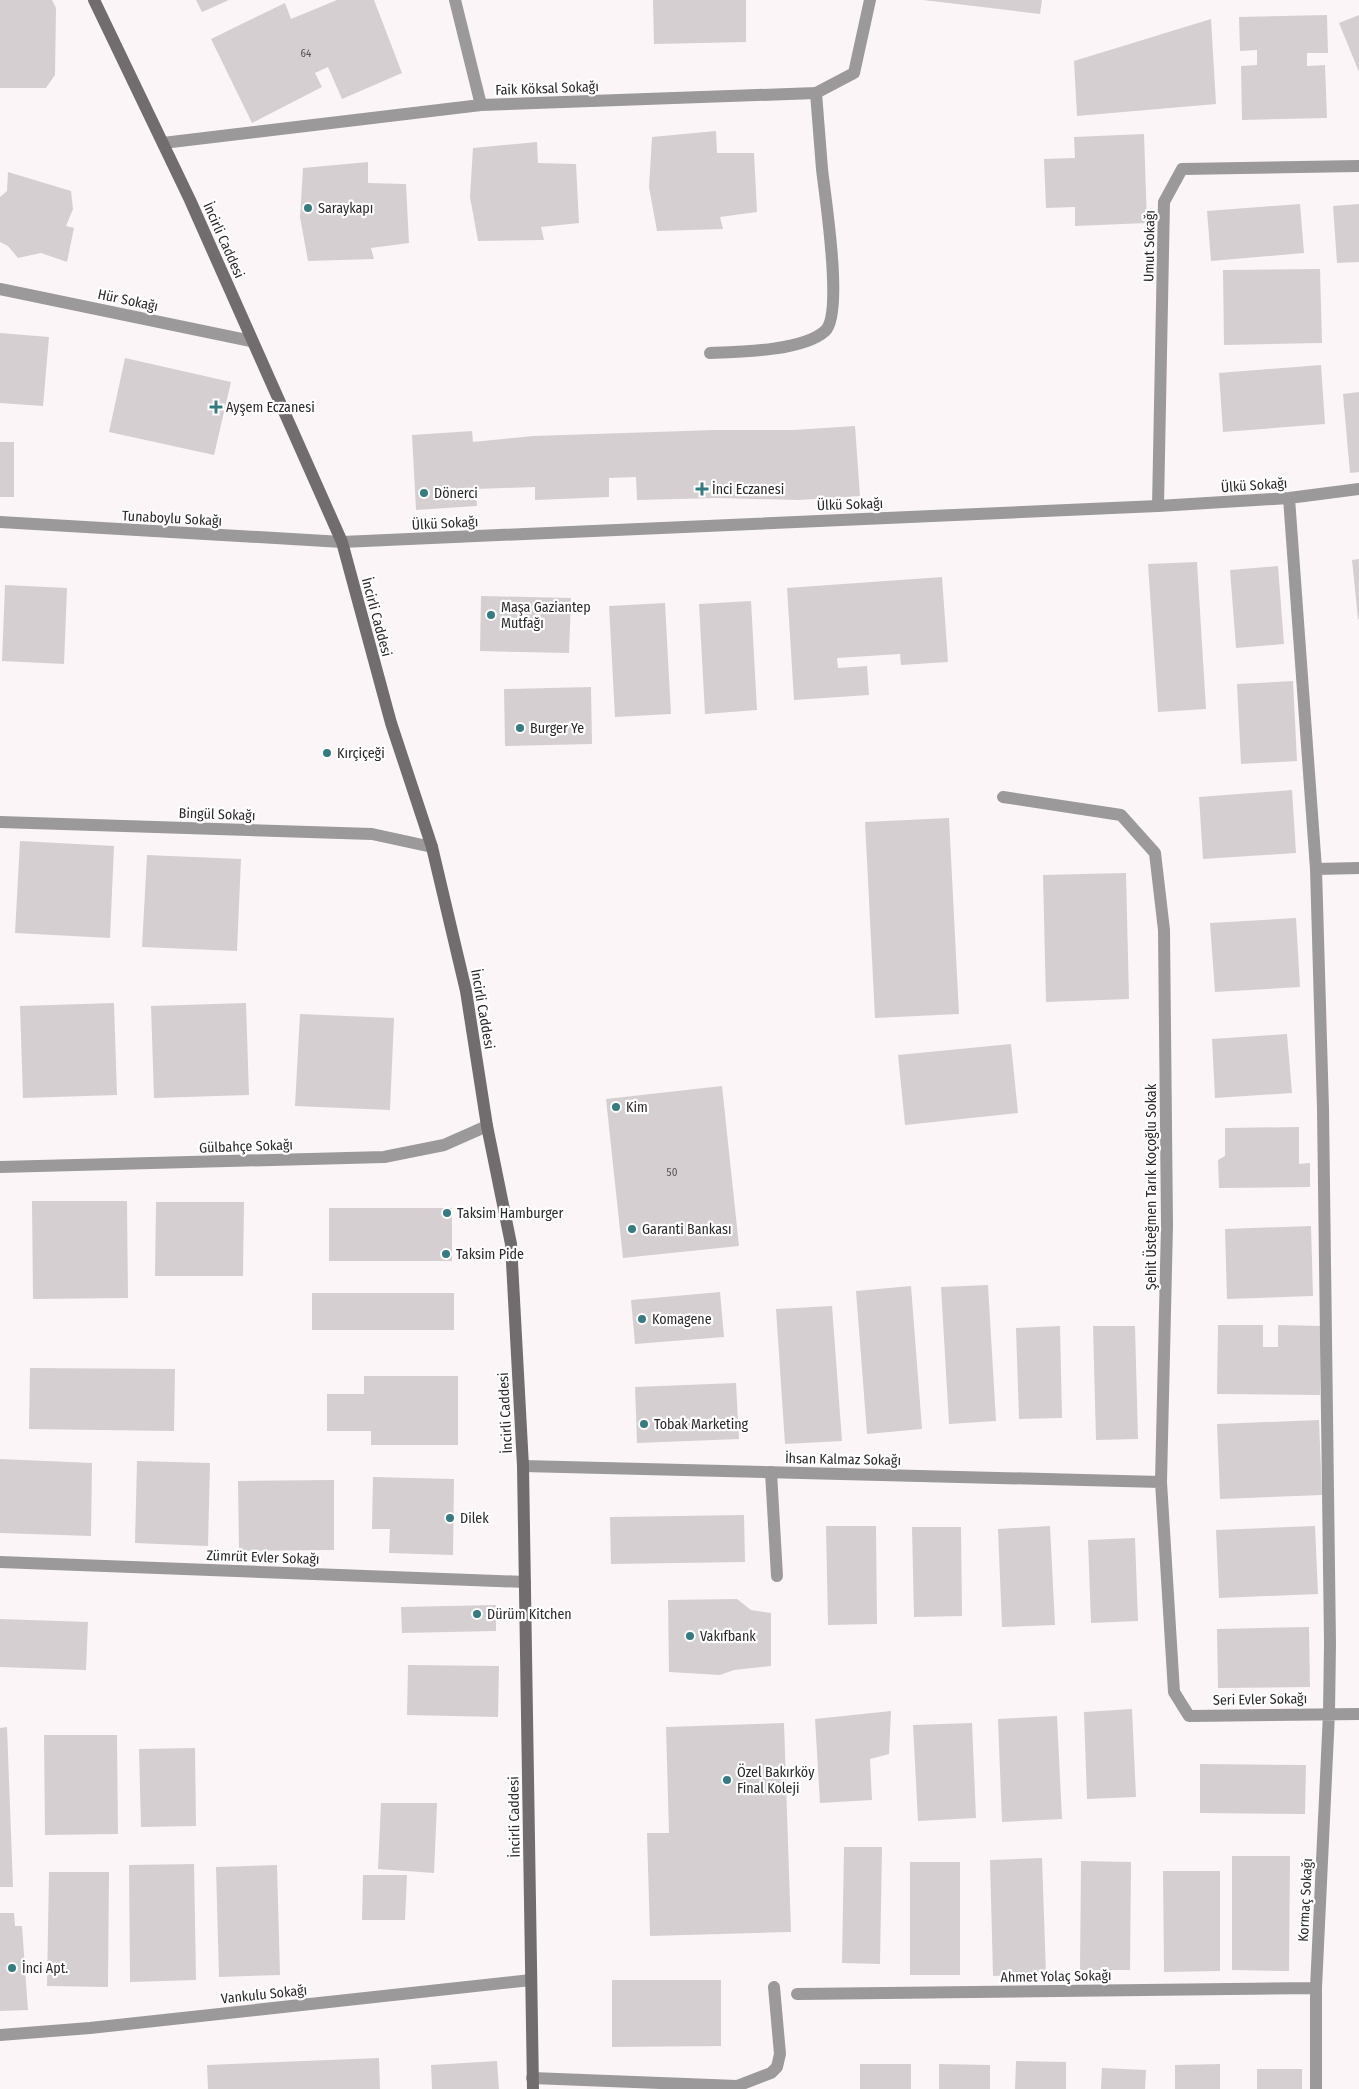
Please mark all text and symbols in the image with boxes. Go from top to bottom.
house number: 64 [301,47,312,60]
street label: Faik Köksal Sokağı [495,78,599,99]
street label: İncirli Caddesi [199,200,248,281]
place label: Saraykapı [318,200,373,217]
marker: Saraykapı [302,202,314,214]
street label: Umut Sokağı [1140,210,1159,282]
street label: Hür Sokağı [96,286,160,315]
place label: Ayşem Eczanesi [226,399,315,416]
marker: Ayşem Eczanesi [210,401,222,413]
street label: Ülkü Sokağı [1220,474,1288,496]
place label: İnci Eczanesi [712,481,784,498]
marker: İnci Eczanesi [696,483,708,495]
place label: Dönerci [434,485,478,502]
marker: Dönerci [418,487,430,499]
street label: Ülkü Sokağı [816,494,884,514]
street label: Tunaboylu Sokağı [121,507,222,530]
street label: Ülkü Sokağı [411,512,479,534]
street label: İncirli Caddesi [358,576,395,659]
place label: Maşa Gaziantep Mutfağı [501,599,591,632]
marker: Maşa Gaziantep Mutfağı [485,609,497,621]
place label: Burger Ye [530,720,584,737]
marker: Burger Ye [514,722,526,734]
place label: Kırçiçeği [337,745,385,762]
marker: Kırçiçeği [321,747,333,759]
street label: Bingül Sokağı [178,805,256,824]
street label: İncirli Caddesi [467,968,498,1051]
street label: Şehit Üsteğmen Tarık Koçoğlu Sokak [1142,1083,1160,1290]
place label: Kim [626,1099,648,1116]
marker: Kim [610,1101,622,1113]
street label: Gülbahçe Sokağı [199,1136,293,1157]
house number: 50 [667,1166,678,1179]
place label: Taksim Hamburger [457,1205,563,1222]
marker: Taksim Hamburger [441,1207,453,1219]
place label: Garanti Bankası [642,1221,731,1238]
marker: Garanti Bankası [626,1223,638,1235]
place label: Taksim Pide [456,1246,524,1263]
marker: Taksim Pide [440,1248,452,1260]
place label: Komagene [652,1311,712,1328]
marker: Komagene [636,1313,648,1325]
street label: İncirli Caddesi [495,1372,516,1454]
place label: Tobak Marketing [654,1416,749,1433]
marker: Tobak Marketing [638,1418,650,1430]
street label: İhsan Kalmaz Sokağı [785,1450,901,1469]
place label: Dilek [460,1510,489,1527]
marker: Dilek [444,1512,456,1524]
street label: Zümrüt Evler Sokağı [206,1547,320,1568]
place label: Dürüm Kitchen [487,1606,572,1623]
marker: Dürüm Kitchen [471,1608,483,1620]
place label: Vakıfbank [700,1628,756,1645]
marker: Vakıfbank [684,1630,696,1642]
street label: Seri Evler Sokağı [1213,1690,1307,1709]
place label: Özel Bakırköy Final Koleji [737,1763,815,1797]
marker: Özel Bakırköy Final Koleji [721,1774,733,1786]
street label: İncirli Caddesi [505,1776,524,1858]
street label: Kormaç Sokağı [1295,1858,1316,1942]
place label: İnci Apt. [22,1960,68,1977]
marker: İnci Apt. [6,1962,18,1974]
street label: Ahmet Yolaç Sokağı [1000,1967,1112,1986]
street label: Vankulu Sokağı [220,1982,308,2007]

